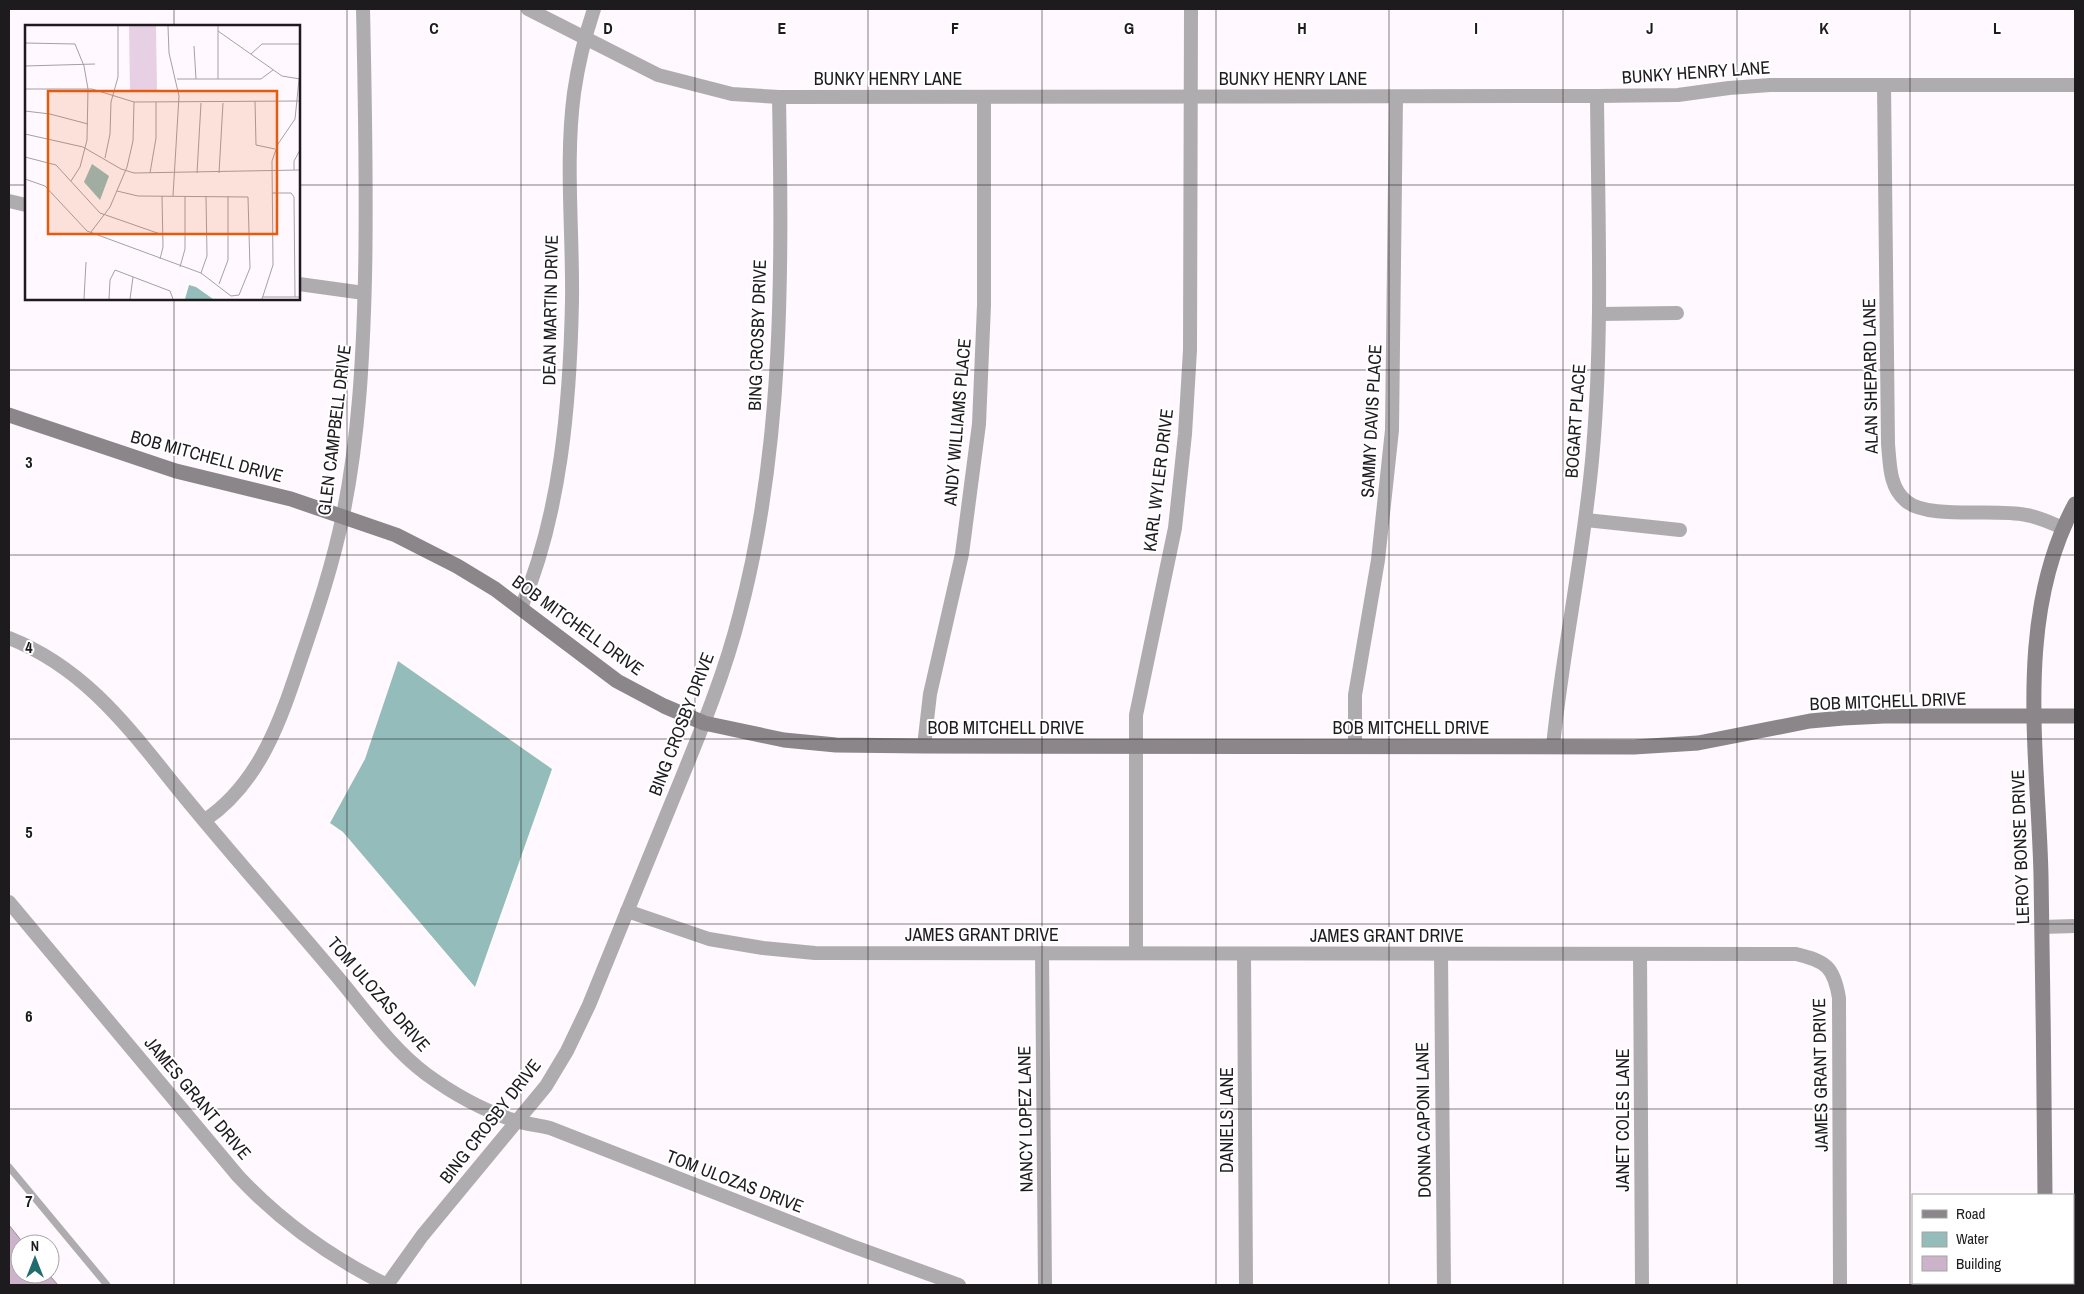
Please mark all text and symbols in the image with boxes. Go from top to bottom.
text: C [429,17,439,39]
text: D [603,17,613,39]
text: E [778,17,787,39]
text: F [951,17,959,39]
text: G [1124,17,1134,39]
text: H [1297,17,1307,39]
text: I [1474,17,1478,39]
text: J [1646,17,1654,39]
text: K [1819,17,1829,39]
text: L [1993,17,2001,39]
inset map [25,25,300,300]
street label: BUNKY HENRY LANE [1621,54,1771,90]
street label: BUNKY HENRY LANE [814,66,962,91]
street label: BUNKY HENRY LANE [1219,66,1367,91]
street label: DEAN MARTIN DRIVE [536,234,564,386]
street label: BING CROSBY DRIVE [742,259,772,411]
street label: ALAN SHEPARD LANE [1856,298,1884,455]
street label: ANDY WILLIAMS PLACE [937,337,977,508]
street label: GLEN CAMPBELL DRIVE [311,343,357,517]
street label: SAMMY DAVIS PLACE [1354,344,1388,498]
street label: BOGART PLACE [1559,363,1591,479]
street label: KARL WYLER DRIVE [1137,407,1179,553]
street label: BOB MITCHELL DRIVE [128,424,286,488]
text: 3 [25,451,33,473]
street label: BOB MITCHELL DRIVE [507,569,649,681]
text: 4 [25,636,33,658]
street label: BING CROSBY DRIVE [642,649,720,799]
street label: BOB MITCHELL DRIVE [1809,686,1967,716]
street label: BOB MITCHELL DRIVE [928,715,1084,740]
street label: BOB MITCHELL DRIVE [1333,715,1489,740]
street label: LEROY BONSE DRIVE [2005,769,2035,925]
text: 5 [25,821,33,843]
street label: JAMES GRANT DRIVE [905,922,1059,947]
street label: JAMES GRANT DRIVE [1310,923,1464,948]
street label: TOM ULOZAS DRIVE [322,931,436,1057]
street label: JAMES GRANT DRIVE [1806,998,1834,1152]
text: 6 [25,1005,33,1027]
street label: JAMES GRANT DRIVE [139,1031,257,1165]
street label: DONNA CAPONI LANE [1409,1042,1437,1198]
street label: NANCY LOPEZ LANE [1011,1046,1039,1192]
street label: JANET COLES LANE [1610,1048,1635,1192]
street label: BING CROSBY DRIVE [434,1054,546,1188]
street label: DANIELS LANE [1214,1067,1239,1173]
street label: TOM ULOZAS DRIVE [663,1143,807,1219]
text: 7 [25,1190,33,1212]
legend [1912,1194,2074,1284]
text: Road [1956,1203,1985,1224]
text: Water [1956,1228,1988,1249]
north arrow [10,1234,60,1284]
text: N [31,1237,39,1255]
text: Building [1956,1253,2001,1274]

